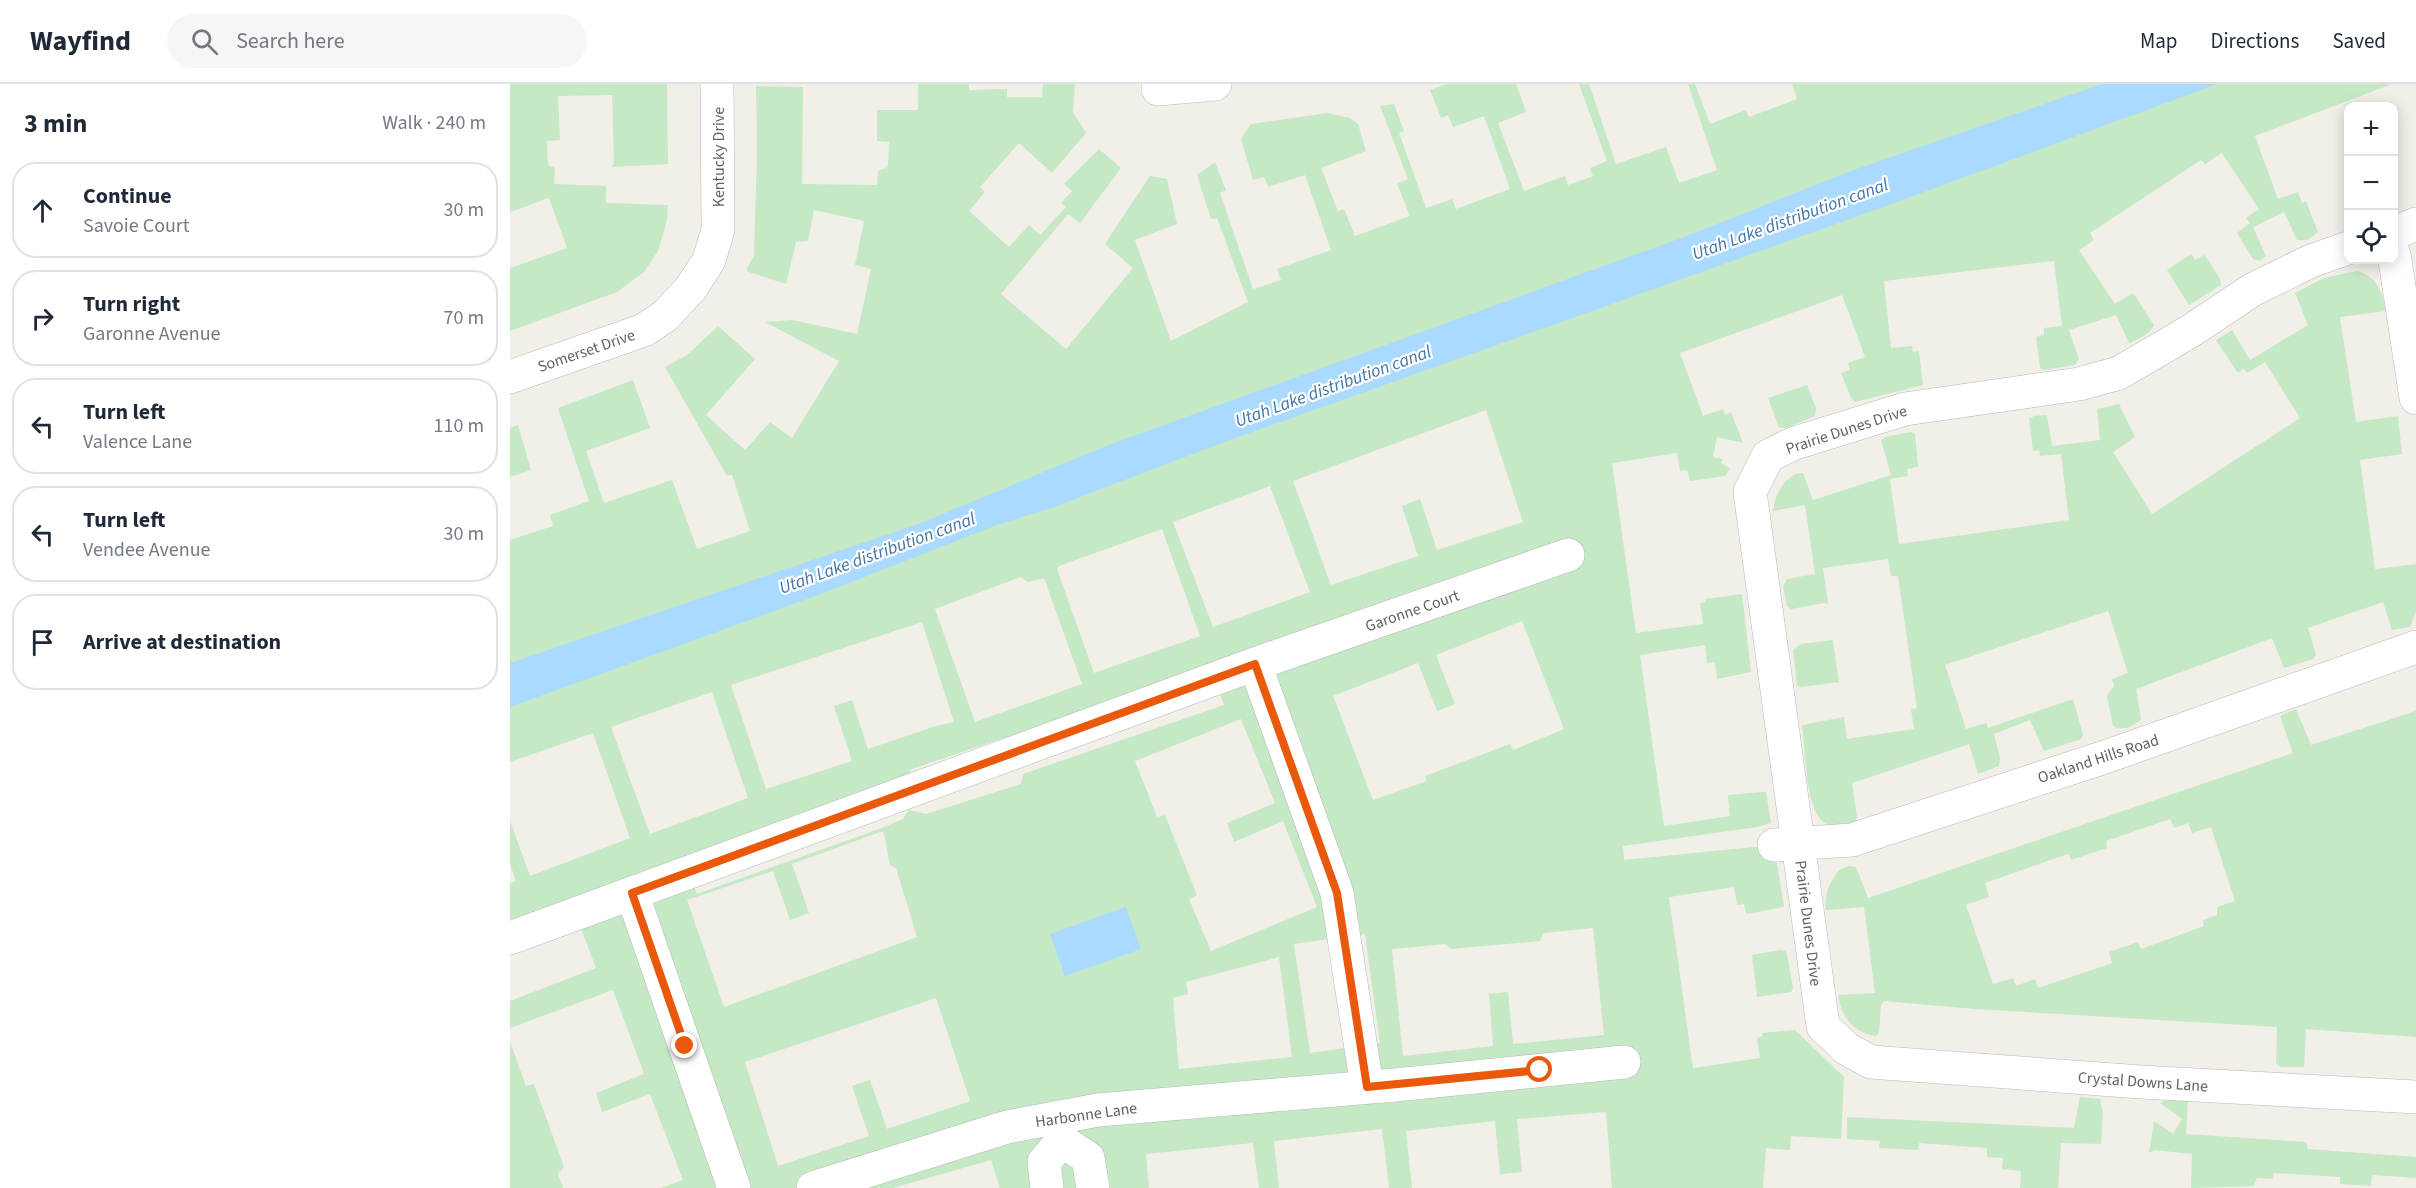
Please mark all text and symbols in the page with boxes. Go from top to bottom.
search box [167,14,587,68]
text: Wayfind [30,21,131,61]
icon: search [188,25,221,58]
text: Search here [236,25,345,57]
text: Map [2140,26,2178,56]
text: Directions [2211,26,2299,56]
text: Saved [2332,26,2386,56]
map controls [2344,102,2398,264]
button: + [2344,102,2398,156]
text: 3 min [24,105,87,142]
street label: Kentucky Drive [708,107,730,207]
text: Walk · 240 m [382,109,486,137]
button: − [2344,156,2398,210]
water label: Utah Lake distribution canal [1689,172,1892,267]
text: Continue [83,180,172,212]
icon: ahead [26,194,59,227]
text: 30 m [444,196,484,224]
button: locate [2344,210,2398,264]
text: Savoie Court [83,212,190,240]
text: Turn right [83,288,180,320]
icon: right [26,302,59,335]
text: 70 m [444,304,484,332]
text: Garonne Avenue [83,320,220,348]
street label: Somerset Drive [535,324,638,378]
water label: Utah Lake distribution canal [1232,339,1435,434]
text: Turn left [83,396,165,428]
street label: Prairie Dunes Drive [1783,400,1910,460]
icon: left [26,410,59,443]
text: 110 m [434,412,484,440]
text: Valence Lane [83,428,192,456]
text: Turn left [83,504,165,536]
water label: Utah Lake distribution canal [776,506,979,601]
icon: left [26,518,59,551]
text: 30 m [444,520,484,548]
text: Vendee Avenue [83,536,210,564]
street label: Garonne Court [1362,584,1463,637]
icon: arrive [26,626,59,659]
text: Arrive at destination [83,626,281,658]
street label: Oakland Hills Road [2035,729,2162,789]
street label: Prairie Dunes Drive [1789,859,1827,987]
route end [671,1032,697,1058]
route start [1526,1056,1552,1082]
street label: Crystal Downs Lane [2077,1066,2209,1098]
street label: Harbonne Lane [1034,1097,1139,1133]

